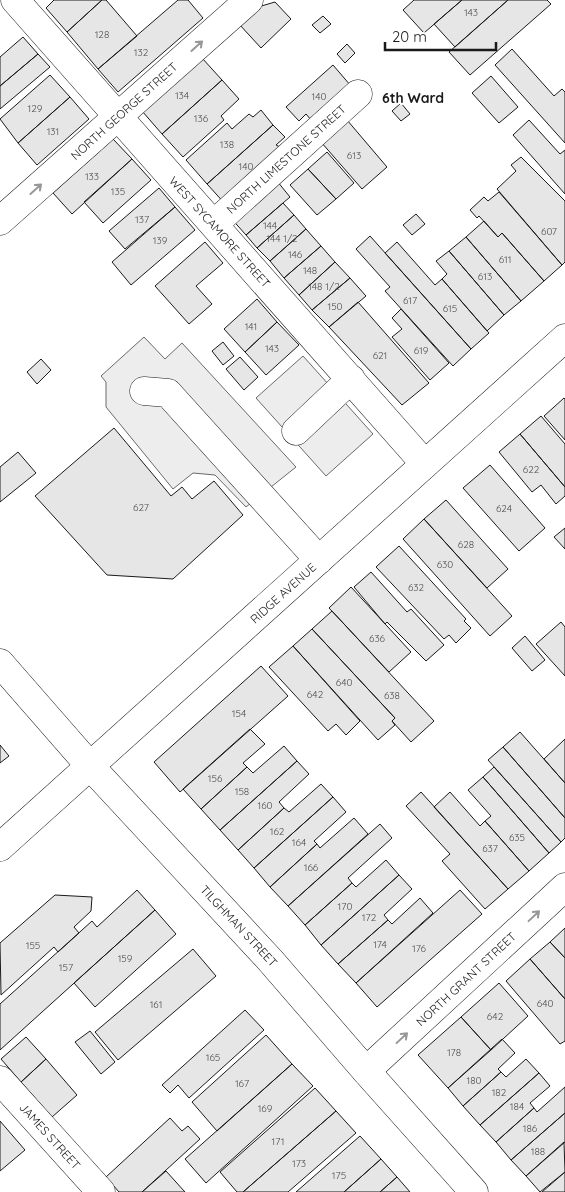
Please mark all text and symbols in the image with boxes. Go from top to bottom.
house number: 143 [464,6,478,19]
scale bar [385,20,496,52]
text: 20 m [392,27,427,46]
house number: 128 [95,28,109,41]
one-way arrow [190,41,203,52]
house number: 132 [134,46,149,59]
street label: NORTH GEORGE STREET [67,59,181,163]
house number: 134 [175,89,189,102]
district label: 6th Ward [382,89,444,107]
house number: 140 [312,90,326,103]
street label: NORTH LIMESTONE STREET [223,101,349,217]
house number: 129 [28,102,43,115]
house number: 136 [194,112,209,125]
house number: 131 [47,125,59,138]
house number: 138 [220,138,234,151]
house number: 613 [347,149,361,162]
house number: 140 [239,160,253,173]
house number: 133 [85,170,99,183]
street label: WEST SYCAMORE STREET [166,173,274,291]
one-way arrow [30,183,43,195]
house number: 135 [111,185,125,198]
house number: 137 [135,213,149,226]
house number: 144 [263,219,277,232]
house number: 607 [541,225,557,238]
house number: 144 1/2 [266,232,298,245]
house number: 139 [153,234,168,247]
house number: 146 [288,248,303,261]
house number: 611 [499,253,511,266]
house number: 148 [303,264,317,277]
house number: 613 [478,270,492,283]
house number: 148 1/2 [308,280,340,293]
house number: 617 [403,294,417,307]
house number: 150 [327,300,343,313]
house number: 615 [443,302,457,315]
house number: 141 [245,320,257,333]
house number: 143 [265,342,279,355]
house number: 619 [414,344,429,357]
house number: 621 [373,349,387,362]
house number: 622 [523,463,540,476]
house number: 627 [133,501,149,514]
house number: 624 [496,502,512,515]
house number: 628 [458,538,474,551]
house number: 630 [437,558,453,571]
street label: RIDGE AVENUE [247,559,319,627]
house number: 632 [408,581,425,594]
house number: 636 [369,632,386,645]
house number: 640 [336,676,352,689]
house number: 642 [307,688,324,701]
house number: 638 [384,689,400,702]
house number: 154 [232,707,246,720]
house number: 156 [208,772,223,785]
house number: 158 [235,785,249,798]
house number: 160 [257,799,273,812]
house number: 162 [270,825,285,838]
house number: 635 [509,831,525,844]
house number: 164 [292,836,306,849]
house number: 637 [482,842,498,855]
house number: 166 [304,861,319,874]
street label: TILGHMAN STREET [197,882,281,970]
house number: 170 [338,900,352,913]
one-way arrow [528,910,540,922]
house number: 172 [362,911,377,924]
street label: NORTH GRANT STREET [413,929,519,1029]
house number: 174 [373,938,387,951]
house number: 155 [26,939,40,952]
house number: 176 [412,942,427,955]
house number: 159 [118,952,133,965]
house number: 157 [59,961,73,974]
house number: 640 [537,997,553,1010]
house number: 161 [150,998,162,1011]
house number: 642 [487,1010,504,1023]
one-way arrow [395,1032,408,1044]
house number: 178 [447,1046,461,1059]
house number: 165 [206,1051,220,1064]
house number: 180 [466,1074,482,1087]
house number: 167 [235,1077,249,1090]
house number: 182 [492,1086,507,1099]
street label: JAMES STREET [16,1100,84,1172]
house number: 184 [510,1100,524,1113]
house number: 169 [258,1102,273,1115]
house number: 186 [523,1122,538,1135]
house number: 171 [271,1135,285,1148]
house number: 188 [531,1145,545,1158]
house number: 173 [292,1157,306,1170]
house number: 175 [332,1169,346,1182]

